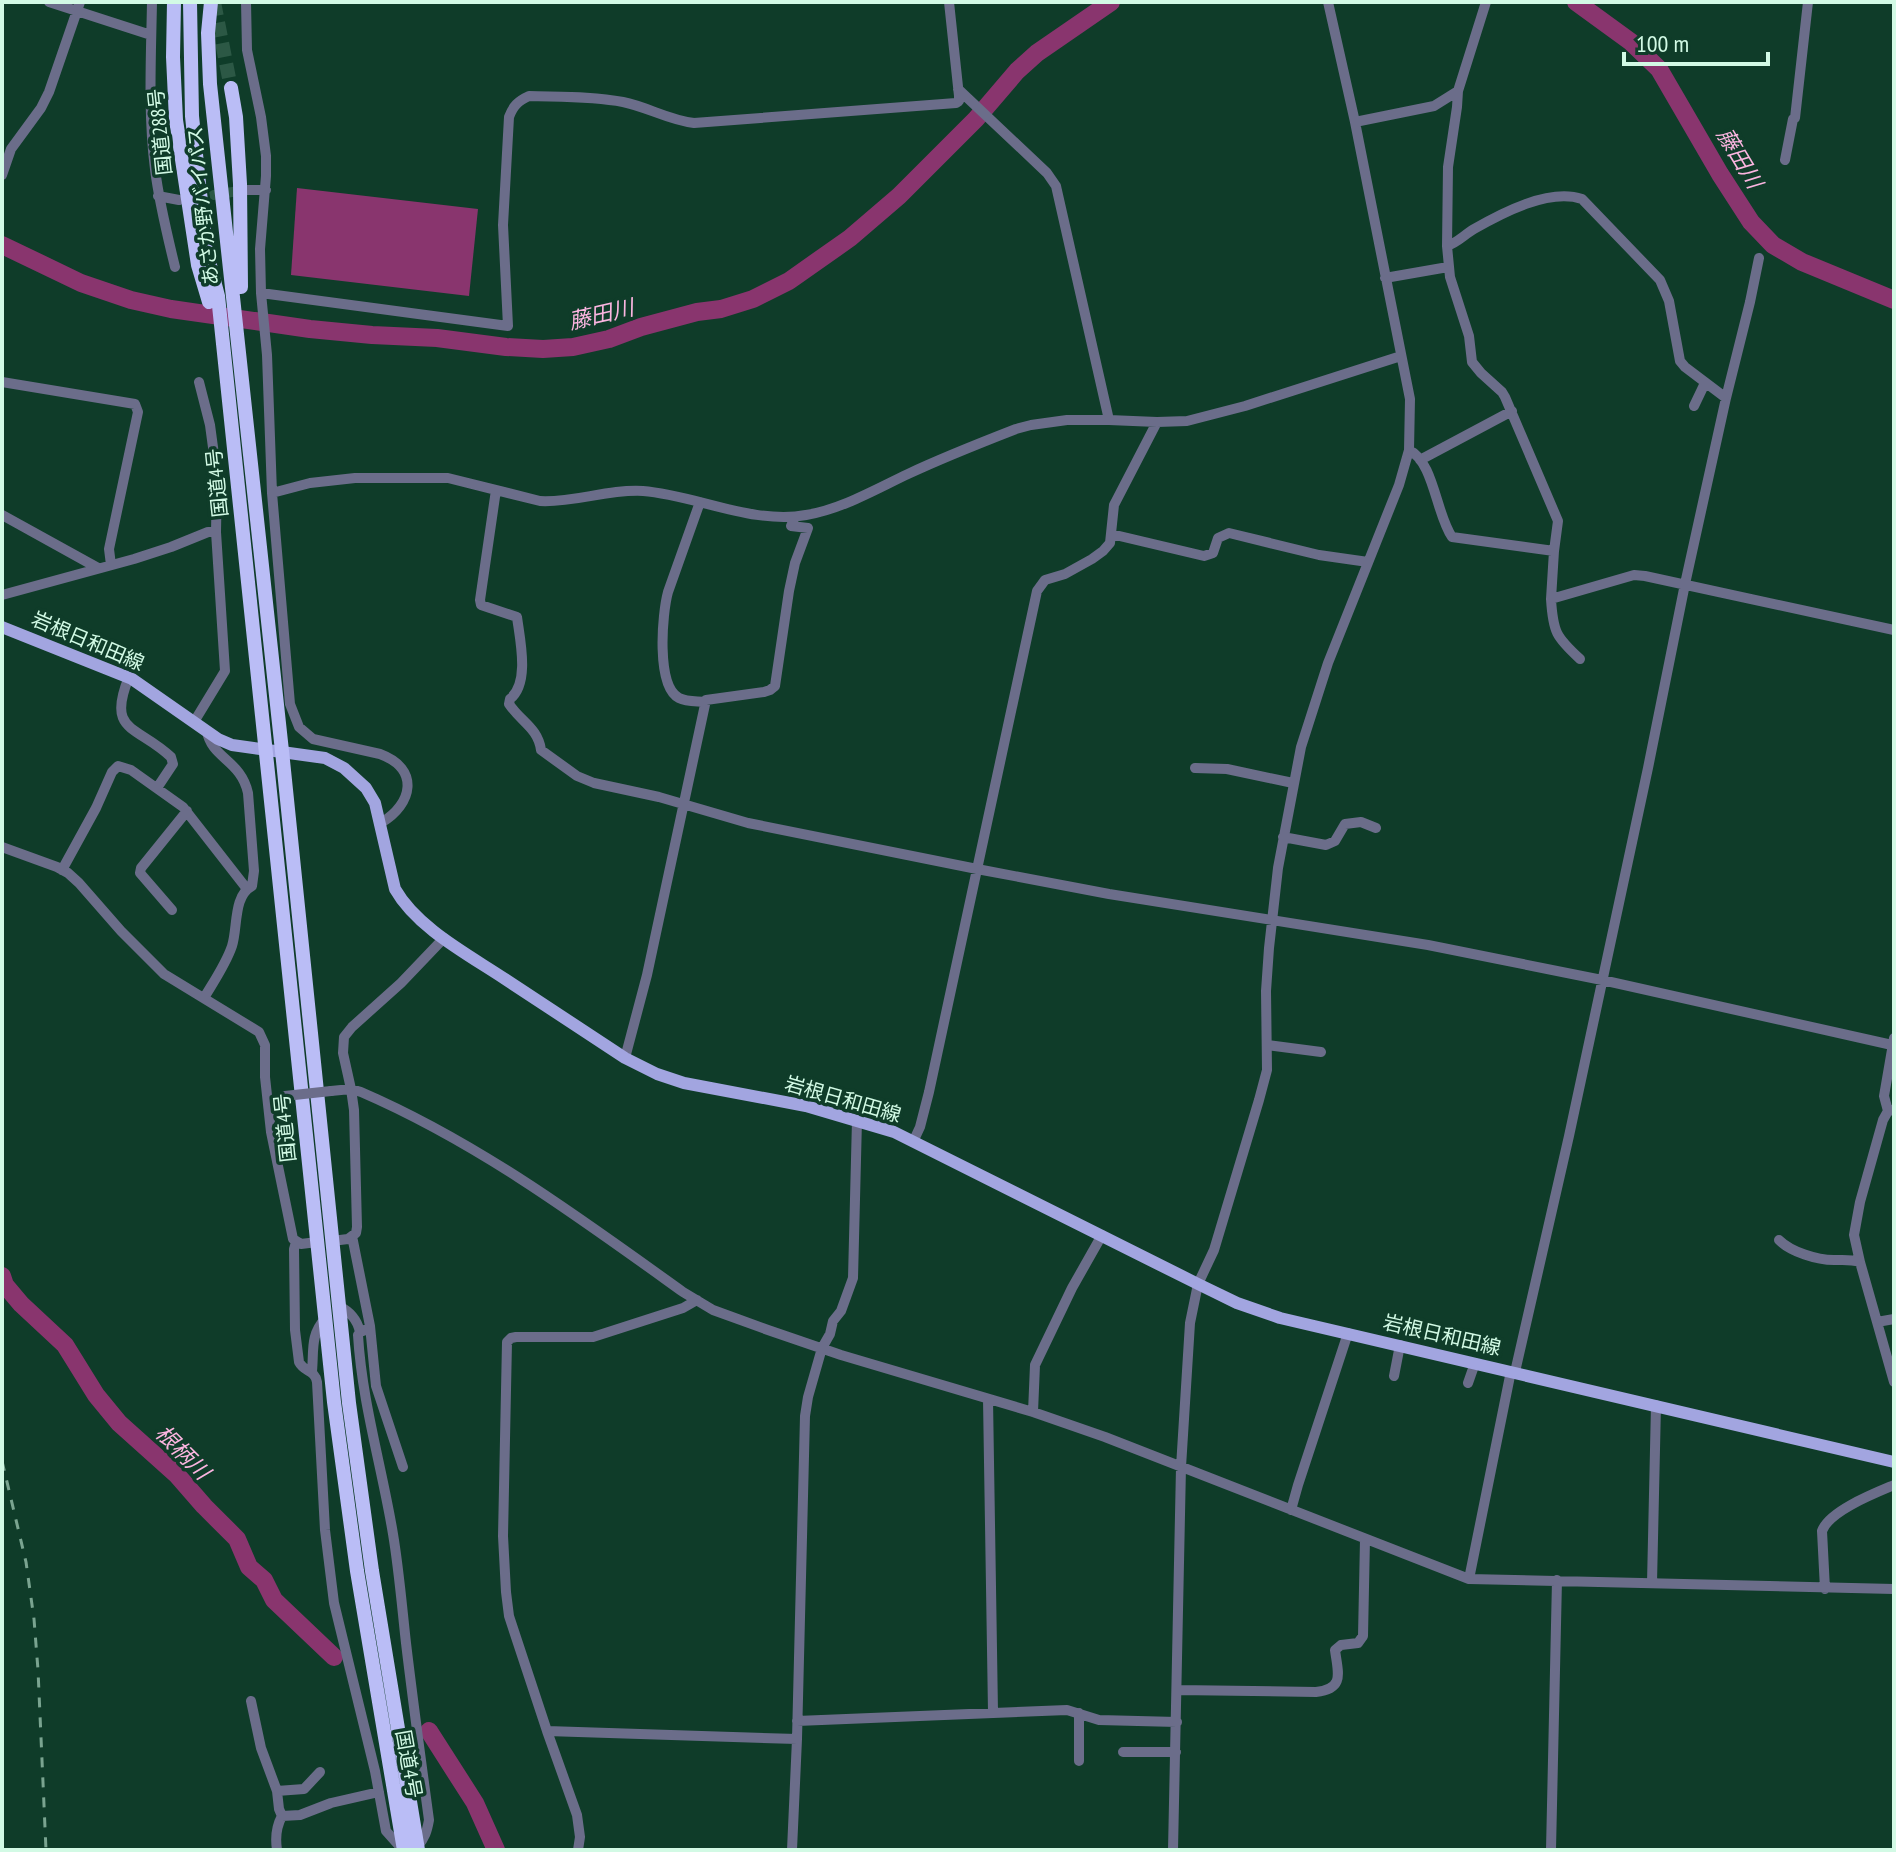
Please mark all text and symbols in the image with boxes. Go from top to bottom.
scale bar [1624,16,1768,66]
text: 100 m [1636,28,1689,59]
street label: 国道288号 [143,87,177,177]
water label: 藤田川 [1711,122,1770,195]
street label: あさか野バイパス [182,125,224,287]
water label: 藤田川 [566,292,638,335]
street label: 国道4号 [200,447,234,519]
street label: 岩根日和田線 [28,606,148,676]
street label: 岩根日和田線 [782,1070,904,1128]
street label: 国道4号 [268,1092,302,1164]
street label: 岩根日和田線 [1381,1309,1503,1361]
water label: 根柄川 [150,1419,218,1487]
street label: 国道4号 [390,1728,428,1800]

